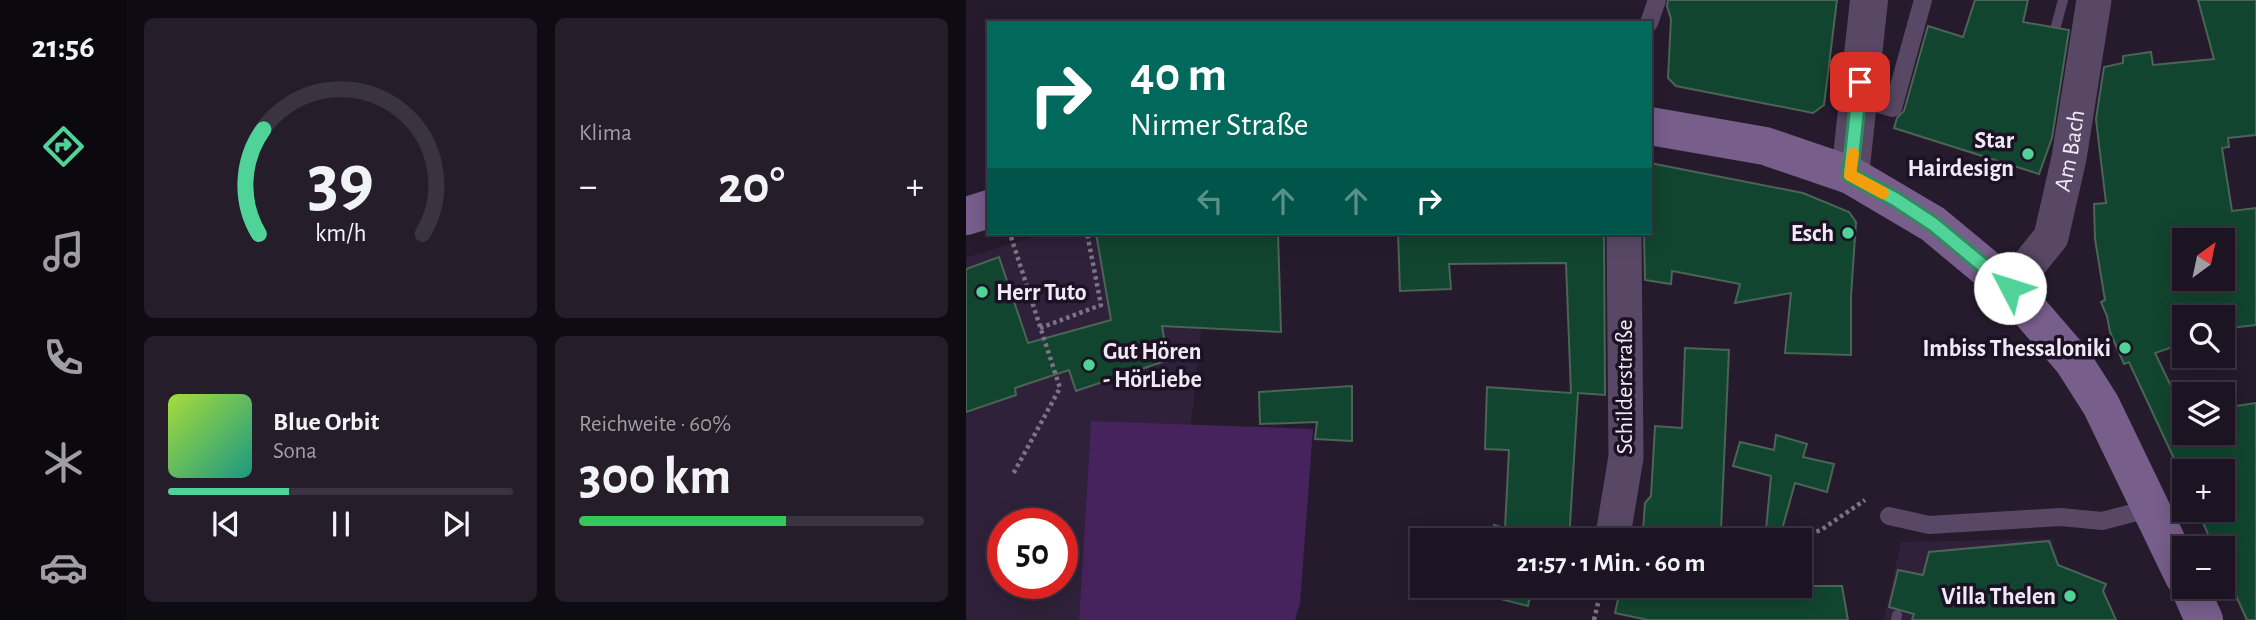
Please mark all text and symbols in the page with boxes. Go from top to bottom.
text: 21:56 [31,31,95,63]
icon: right [1015,49,1106,140]
text: 40 m [1130,51,1227,100]
pin [1830,52,1890,112]
icon: arrive [1841,63,1879,101]
street label: Am Bach [2051,108,2089,194]
text: Nirmer Straße [1130,109,1309,141]
icon: directions [39,122,88,171]
text: Klima [579,122,632,145]
place label: Star Hairdesign [1907,129,2015,181]
text: 39 [307,146,374,219]
marker: Star Hairdesign [2020,146,2036,162]
text: 20° [718,160,785,212]
text: − [579,168,597,206]
text: + [906,168,924,206]
icon: left [1191,182,1229,220]
icon: ahead [1264,182,1302,220]
icon: ahead [1337,182,1375,220]
icon: right [1410,182,1448,220]
text: km/h [315,221,366,246]
place label: Esch [1791,222,1834,246]
marker: Esch [1840,225,1856,241]
icon: music [39,227,88,276]
north arrow [2172,228,2235,290]
map controls [2172,228,2235,599]
position arrow [1973,251,2047,325]
place label: Herr Tuto [996,281,1087,305]
marker: Herr Tuto [974,284,990,300]
button: search [2172,305,2235,368]
street label: Schilderstraße [1613,319,1637,455]
icon: phone [39,333,88,382]
place label: Imbiss Thessaloniki [1922,337,2111,361]
place label: Gut Hören - HörLiebe [1103,340,1202,392]
marker: Imbiss Thessaloniki [2117,340,2133,356]
marker: Gut Hören - HörLiebe [1081,357,1097,373]
button: layers [2172,382,2235,445]
text: Blue Orbit [273,409,379,435]
text: Reichweite · 60% [579,413,731,436]
icon: climate [39,438,88,487]
text: Sona [273,440,317,463]
text: 300 km [579,451,731,503]
button: + [2172,459,2235,522]
icon: previous [207,505,245,543]
icon: pause [322,505,360,543]
icon: next [437,505,475,543]
speed limit sign: 50 [987,508,1078,599]
button: − [2172,536,2235,599]
icon: car [39,543,88,592]
text: 21:57 · 1 Min. · 60 m [1516,550,1706,576]
place label: Villa Thelen [1941,585,2056,609]
marker: Villa Thelen [2062,588,2078,604]

